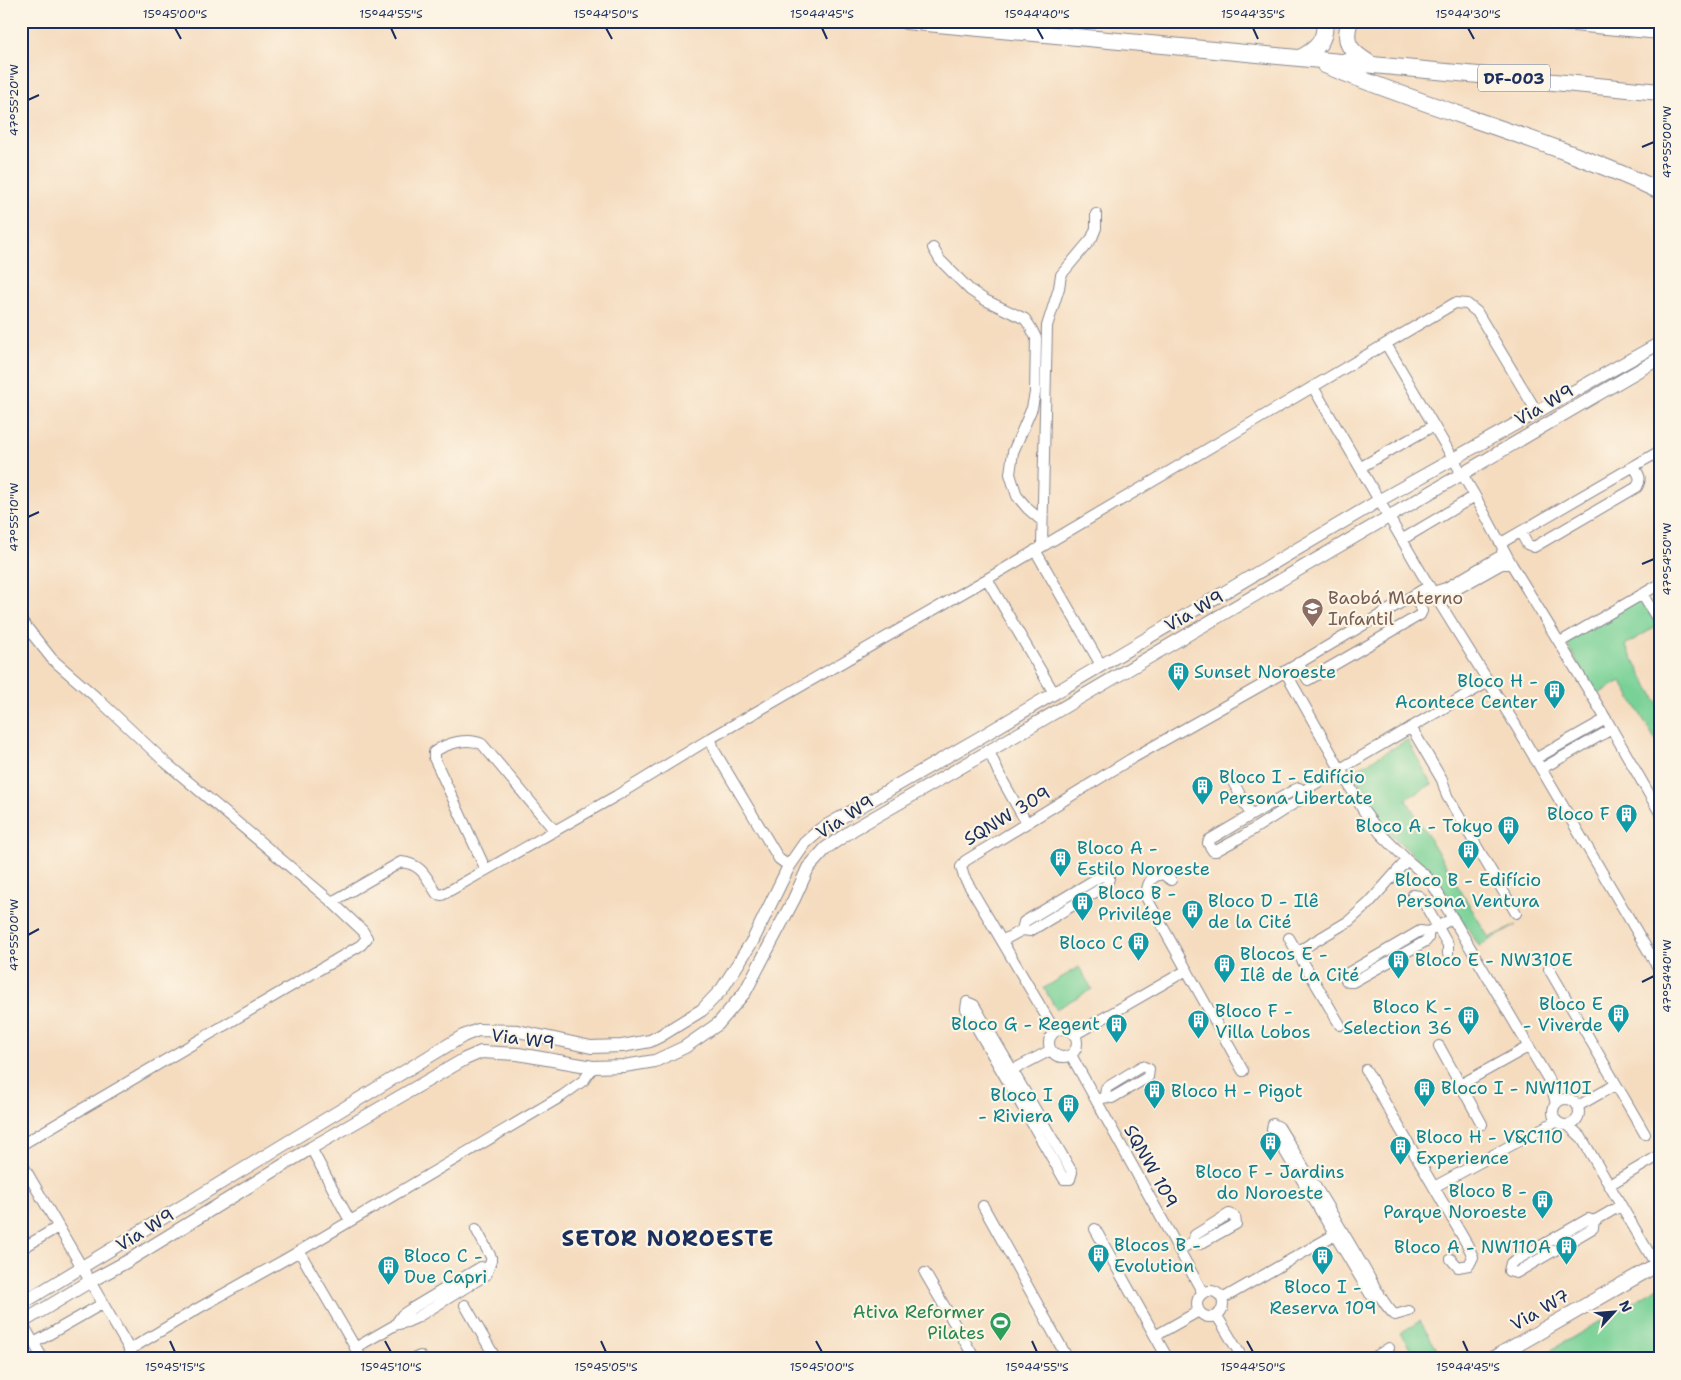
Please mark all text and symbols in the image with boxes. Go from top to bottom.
text: 15°45'00"S [143,6,208,22]
text: 15°44'55"S [359,6,423,22]
text: 15°44'50"S [574,6,639,22]
text: 15°44'45"S [790,6,854,22]
text: 15°44'40"S [1004,6,1070,22]
text: 15°44'35"S [1221,6,1285,22]
text: 15°44'30"S [1435,6,1501,22]
text: 47°55'20"W [6,64,22,136]
road number: DF-003 [1478,64,1550,92]
text: 47°55'00"W [1659,106,1675,178]
street label: Via W9 [1510,379,1578,431]
text: 47°55'10"W [6,482,22,552]
text: 47°54'50"W [1659,523,1675,595]
street label: Via W9 [1160,585,1228,637]
place label: Baobá Materno Infantil [1328,586,1463,631]
school or university icon: Baobá Materno Infantil [1300,596,1324,627]
building icon: Sunset Noroeste [1166,660,1190,691]
place label: Sunset Noroeste [1194,660,1336,684]
place label: Bloco H - Acontece Center [1395,669,1538,714]
building icon: Bloco H - Acontece Center [1542,679,1566,710]
place label: Bloco I - Edifício Persona Libertate [1219,765,1373,810]
building icon: Bloco I - Edifício Persona Libertate [1191,775,1215,806]
street label: SQNW 309 [959,781,1055,851]
street label: Via W9 [812,789,878,845]
place label: Bloco F [1547,802,1610,826]
building icon: Bloco F [1614,802,1638,833]
place label: Bloco A - Tokyo [1355,814,1493,838]
building icon: Bloco A - Tokyo [1497,814,1521,845]
place label: Bloco A - Estilo Noroeste [1077,836,1210,881]
building icon: Bloco B - Edifício Persona Ventura [1456,838,1480,869]
building icon: Bloco A - Estilo Noroeste [1049,846,1073,877]
place label: Bloco B - Edifício Persona Ventura [1395,868,1541,913]
place label: Bloco B - Privilége [1098,881,1176,926]
place label: Bloco D - Ilê de la Cité [1208,889,1319,934]
building icon: Bloco B - Privilége [1070,891,1094,922]
text: 47°55'00"W [6,899,22,971]
building icon: Bloco D - Ilê de la Cité [1180,899,1204,930]
place label: Bloco C [1059,931,1123,955]
building icon: Bloco C [1127,931,1151,962]
text: 47°54'40"W [1659,939,1675,1013]
place label: Blocos E - Ilê de La Cité [1240,942,1359,987]
building icon: Bloco E - NW310E [1387,948,1411,979]
place label: Bloco E - NW310E [1415,948,1573,972]
building icon: Blocos E - Ilê de La Cité [1212,952,1236,983]
place label: Bloco E - Viverde [1523,992,1603,1037]
place label: Bloco K - Selection 36 [1343,995,1452,1040]
place label: Bloco F - Villa Lobos [1215,999,1311,1044]
building icon: Bloco E - Viverde [1607,1002,1631,1033]
building icon: Bloco K - Selection 36 [1456,1005,1480,1036]
building icon: Bloco F - Villa Lobos [1187,1009,1211,1040]
place label: Bloco G - Regent [951,1012,1100,1036]
building icon: Bloco G - Regent [1104,1012,1128,1043]
street label: Via W9 [490,1023,556,1055]
building icon: Bloco I - NW110I [1413,1076,1437,1107]
place label: Bloco I - NW110I [1441,1076,1592,1100]
building icon: Bloco H - Pigot [1143,1079,1167,1110]
place label: Bloco H - Pigot [1171,1079,1303,1103]
place label: Bloco I - Riviera [978,1083,1053,1128]
building icon: Bloco I - Riviera [1057,1093,1081,1124]
street label: SQNW 109 [1118,1120,1184,1212]
place label: Bloco H - V&C110 Experience [1416,1125,1563,1170]
building icon: Bloco F - Jardins do Noroeste [1258,1130,1282,1161]
building icon: Bloco H - V&C110 Experience [1388,1135,1412,1166]
place label: Bloco F - Jardins do Noroeste [1195,1160,1345,1205]
place label: Bloco B - Parque Noroeste [1383,1179,1527,1224]
building icon: Bloco B - Parque Noroeste [1531,1189,1555,1220]
street label: Via W9 [111,1203,179,1257]
district label: SETOR NOROESTE [562,1224,774,1253]
place label: Blocos B - Evolution [1114,1233,1201,1278]
place label: Bloco A - NW110A [1394,1235,1551,1259]
building icon: Bloco A - NW110A [1555,1235,1579,1266]
building icon: Blocos B - Evolution [1086,1243,1110,1274]
place label: Bloco C - Due Capri [404,1244,487,1289]
building icon: Bloco I - Reserva 109 [1311,1245,1335,1276]
building icon: Bloco C - Due Capri [376,1254,400,1285]
place label: Bloco I - Reserva 109 [1269,1275,1377,1320]
street label: Via W7 [1506,1284,1574,1336]
north arrow [1588,1288,1638,1338]
text: N [1615,1297,1636,1315]
place label: Ativa Reformer Pilates [853,1300,985,1345]
sports icon: Ativa Reformer Pilates [989,1310,1013,1341]
text: 15°45'15"S [145,1359,205,1375]
text: 15°45'10"S [360,1359,422,1375]
text: 15°45'05"S [574,1359,638,1375]
text: 15°45'00"S [790,1359,855,1375]
text: 15°44'55"S [1005,1359,1069,1375]
text: 15°44'50"S [1221,1359,1286,1375]
text: 15°44'45"S [1436,1359,1500,1375]

